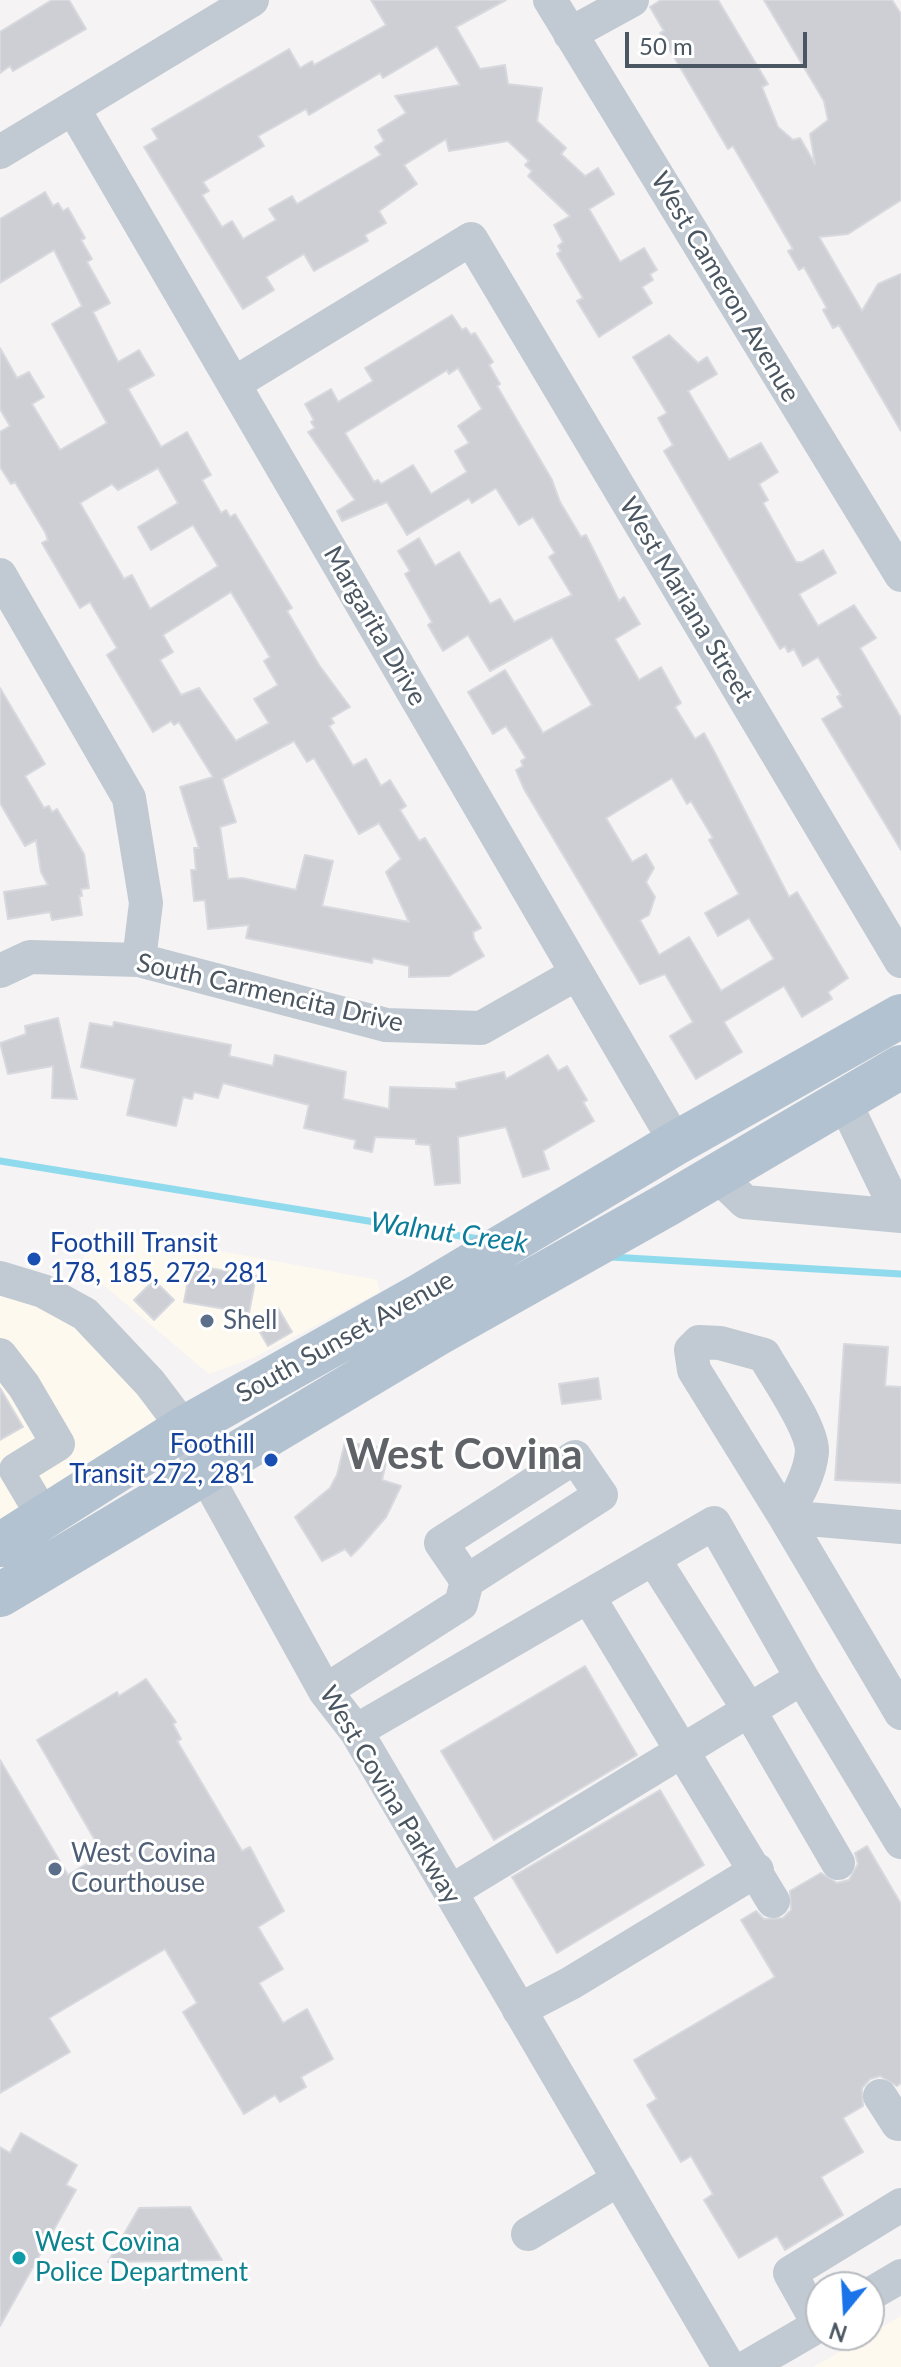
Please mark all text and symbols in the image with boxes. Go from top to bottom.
scale bar [629,16,811,66]
text: 50 m [639,31,693,60]
street label: West Cameron Avenue [644,166,806,408]
street label: West Mariana Street [612,492,760,708]
street label: Margarita Drive [317,541,433,711]
street label: South Carmencita Drive [134,947,406,1039]
water label: Walnut Creek [368,1205,530,1261]
place label: Foothill Transit 178, 185, 272, 281 [50,1228,269,1290]
marker: Foothill Transit 178, 185, 272, 281 [25,1250,43,1268]
street label: South Sunset Avenue [231,1264,459,1410]
place label: Shell [223,1305,277,1337]
marker: Shell [198,1312,216,1330]
place label: Foothill Transit 272, 281 [69,1429,255,1490]
district label: West Covina [346,1430,582,1480]
marker: Foothill Transit 272, 281 [262,1451,280,1469]
street label: West Covina Parkway [313,1680,467,1910]
place label: West Covina Courthouse [71,1838,216,1900]
marker: West Covina Courthouse [46,1860,64,1878]
place label: West Covina Police Department [35,2227,248,2288]
marker: West Covina Police Department [10,2249,28,2267]
north arrow [805,2271,885,2351]
text: N [826,2317,850,2348]

